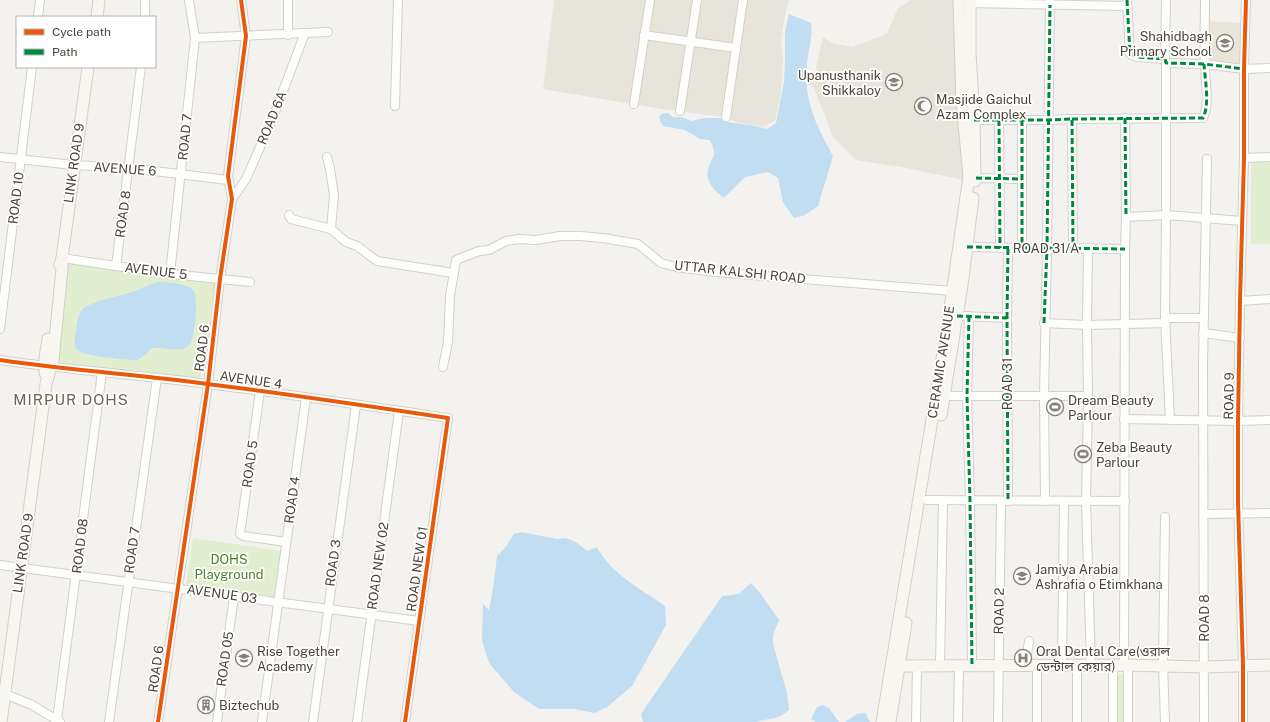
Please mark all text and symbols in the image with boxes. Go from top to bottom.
legend [16,16,156,68]
text: Cycle path [52,25,111,39]
place label: Shahidbagh Primary School [1120,29,1212,59]
school or university icon: Shahidbagh Primary School [1215,33,1235,53]
text: Path [52,45,78,59]
place label: Upanusthanik Shikkaloy [798,68,881,98]
school or university icon: Upanusthanik Shikkaloy [884,72,904,92]
street label: ROAD 6A [254,89,290,147]
place label: Masjide Gaichul Azam Complex [936,92,1032,122]
mosque icon: Masjide Gaichul Azam Complex [913,96,933,116]
street label: ROAD 7 [175,113,195,161]
street label: LINK ROAD 9 [61,122,87,204]
street label: AVENUE 6 [93,159,157,179]
street label: ROAD 10 [5,171,27,225]
street label: ROAD 8 [112,189,134,239]
street label: ROAD 31/A [1013,241,1079,256]
street label: UTTAR KALSHI ROAD [673,258,807,286]
street label: AVENUE 5 [124,260,188,282]
street label: CERAMIC AVENUE [925,305,957,419]
street label: ROAD 6 [192,324,212,372]
street label: ROAD 31 [1000,358,1015,410]
street label: AVENUE 4 [219,368,283,392]
street label: ROAD 9 [1221,372,1237,420]
district label: MIRPUR DOHS [13,391,129,408]
place label: Dream Beauty Parlour [1068,393,1154,423]
sports icon: Dream Beauty Parlour [1045,397,1065,417]
street label: ROAD 5 [239,439,261,489]
place label: Zeba Beauty Parlour [1096,440,1172,470]
sports icon: Zeba Beauty Parlour [1073,444,1093,464]
street label: ROAD 4 [281,476,303,524]
street label: LINK ROAD 9 [10,512,36,594]
street label: ROAD 08 [69,518,91,574]
street label: ROAD NEW 02 [364,521,392,611]
street label: ROAD NEW 01 [404,525,430,613]
street label: ROAD 7 [121,526,143,574]
street label: ROAD 3 [322,539,344,587]
park label: DOHS Playground [194,552,264,582]
place label: Jamiya Arabia Ashrafia o Etimkhana [1035,562,1163,592]
school or university icon: Jamiya Arabia Ashrafia o Etimkhana [1012,566,1032,586]
street label: AVENUE 03 [186,582,258,606]
street label: ROAD 2 [991,587,1007,635]
street label: ROAD 8 [1197,594,1212,642]
street label: ROAD 05 [214,631,236,687]
place label: Rise Together Academy [257,644,340,674]
place label: Oral Dental Care(ওরাল ডেন্টাল কেয়ার) [1036,644,1171,674]
street label: ROAD 6 [145,645,167,693]
school or university icon: Rise Together Academy [234,648,254,668]
hospital icon: Oral Dental Care(ওরাল ডেন্টাল কেয়ার) [1013,648,1033,668]
building icon: Biztechub [196,695,216,715]
place label: Biztechub [219,698,280,713]

